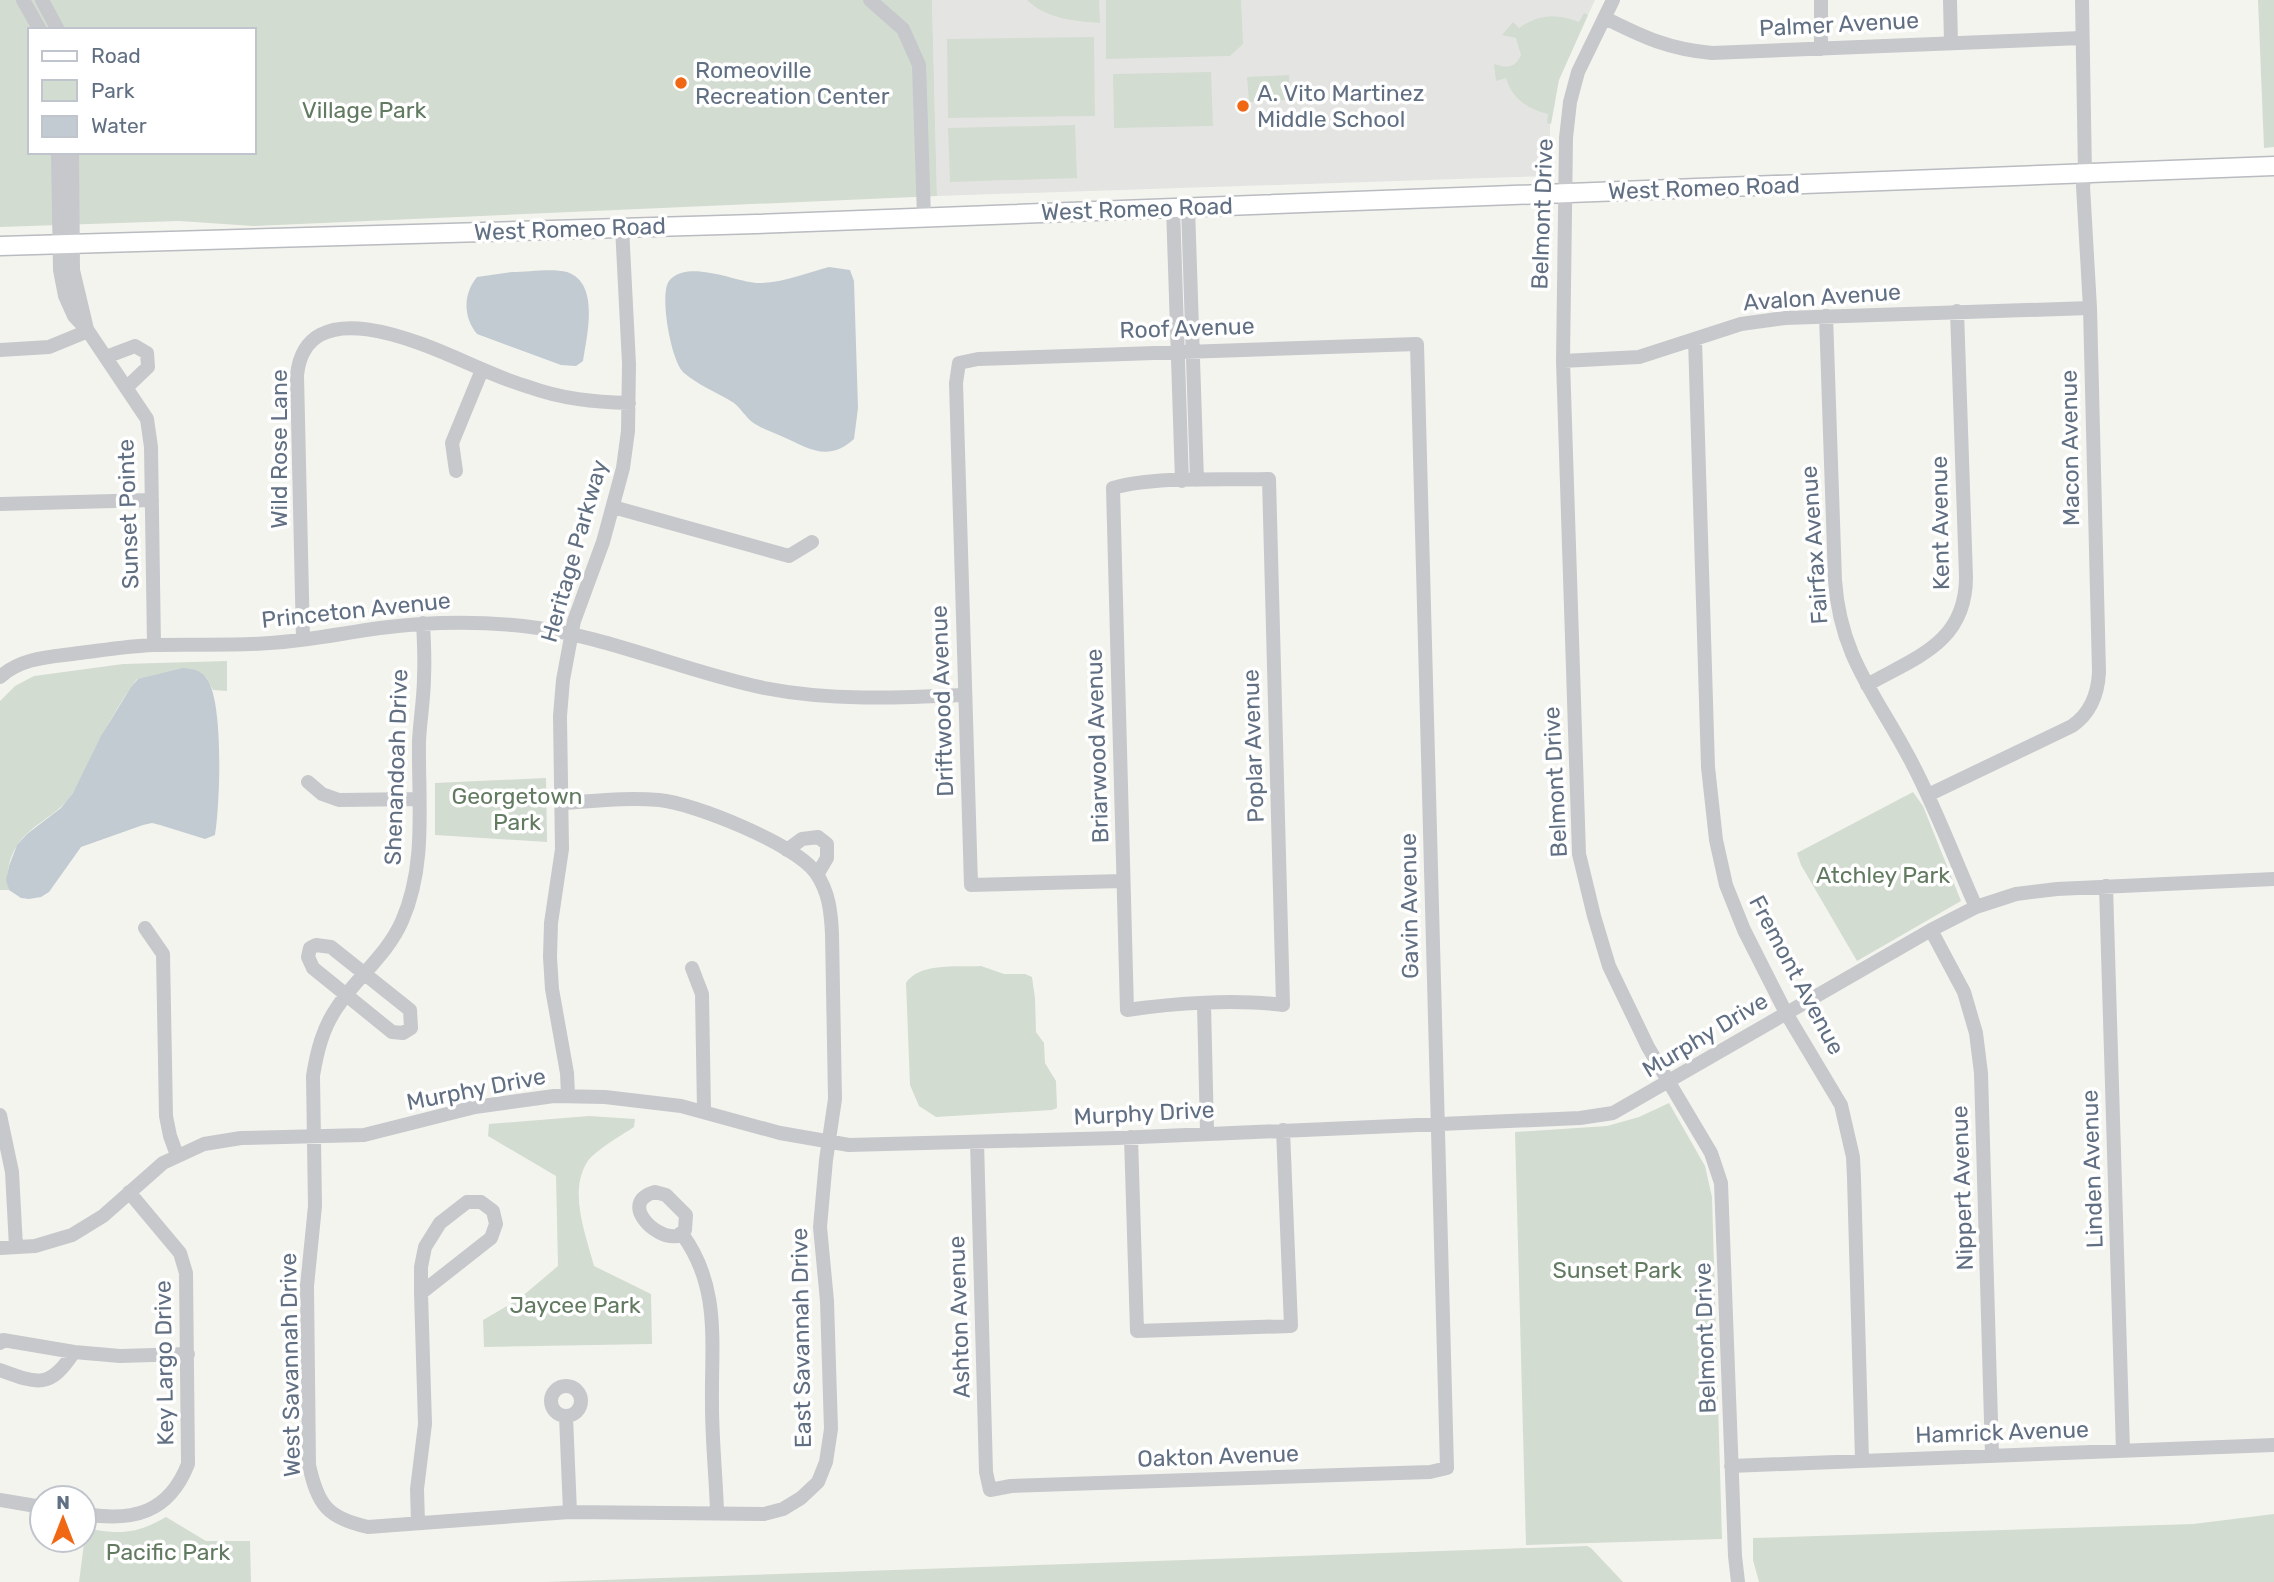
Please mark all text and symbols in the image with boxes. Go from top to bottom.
street label: Palmer Avenue [1758,6,1920,42]
legend [28,28,256,154]
text: Road [91,43,141,68]
place label: Romeoville Recreation Center [695,56,890,110]
marker: Romeoville Recreation Center [673,75,689,91]
text: Park [91,78,135,103]
place label: A. Vito Martinez Middle School [1257,79,1424,133]
park label: Village Park [302,96,426,124]
marker: A. Vito Martinez Middle School [1235,98,1251,114]
text: Water [91,113,147,138]
street label: Belmont Drive [1525,138,1559,290]
street label: West Romeo Road [1608,171,1800,205]
street label: West Romeo Road [1041,192,1233,226]
street label: West Romeo Road [474,212,666,246]
street label: Avalon Avenue [1742,278,1902,316]
street label: Roof Avenue [1119,312,1255,344]
street label: Wild Rose Lane [265,369,293,529]
street label: Macon Avenue [2055,370,2085,526]
street label: Sunset Pointe [111,438,145,590]
street label: Heritage Parkway [535,456,614,646]
street label: Kent Avenue [1925,456,1955,590]
street label: Fairfax Avenue [1794,465,1834,625]
street label: Princeton Avenue [260,586,452,634]
street label: Driftwood Avenue [925,605,959,797]
street label: Briarwood Avenue [1080,648,1114,844]
street label: Shenandoah Drive [379,668,413,866]
street label: Poplar Avenue [1236,669,1270,823]
street label: Belmont Drive [1537,706,1573,858]
park label: Georgetown Park [451,782,583,836]
street label: Gavin Avenue [1394,833,1424,979]
park label: Atchley Park [1816,861,1950,889]
street label: Fremont Avenue [1743,891,1851,1059]
street label: Murphy Drive [1637,987,1773,1083]
street label: Murphy Drive [404,1062,548,1116]
street label: Linden Avenue [2075,1089,2109,1249]
street label: Murphy Drive [1073,1095,1215,1131]
street label: Nippert Avenue [1945,1105,1979,1271]
street label: East Savannah Drive [785,1228,817,1448]
street label: Ashton Avenue [942,1235,976,1399]
street label: West Savannah Drive [274,1253,306,1477]
park label: Sunset Park [1552,1256,1682,1284]
street label: Belmont Drive [1688,1262,1722,1414]
street label: Key Largo Drive [149,1280,179,1446]
park label: Jaycee Park [509,1291,641,1319]
street label: Hamrick Avenue [1915,1415,2089,1449]
street label: Oakton Avenue [1137,1439,1299,1473]
north arrow [28,1484,98,1554]
text: N [56,1491,70,1514]
park label: Pacific Park [106,1538,230,1566]

